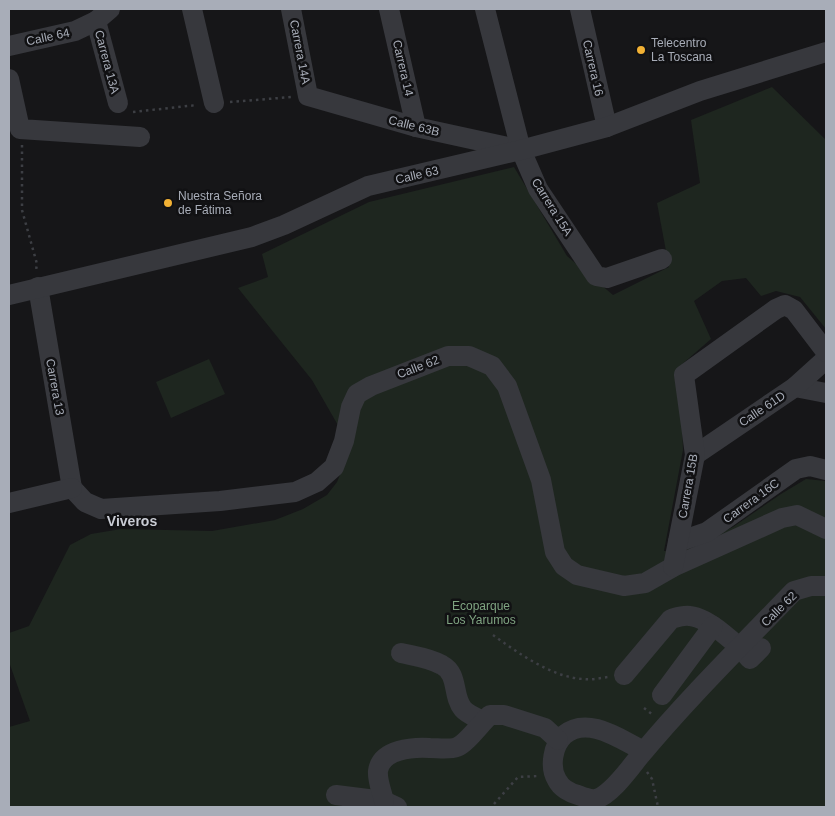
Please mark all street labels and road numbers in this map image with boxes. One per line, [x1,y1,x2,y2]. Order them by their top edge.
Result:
street label: Carrera 14A [287,19,313,85]
street label: Calle 64 [25,26,71,48]
street label: Carrera 13A [92,29,122,95]
street label: Carrera 14 [390,38,416,98]
street label: Carrera 16 [580,38,606,98]
street label: Calle 63B [387,113,441,139]
street label: Calle 63 [394,163,440,187]
street label: Carrera 15A [529,176,575,238]
street label: Calle 62 [395,352,441,381]
street label: Carrera 13 [43,358,67,417]
street label: Calle 61D [736,388,788,430]
street label: Carrera 15B [675,453,701,519]
street label: Carrera 16C [720,476,782,526]
street label: Calle 62 [758,588,800,629]

